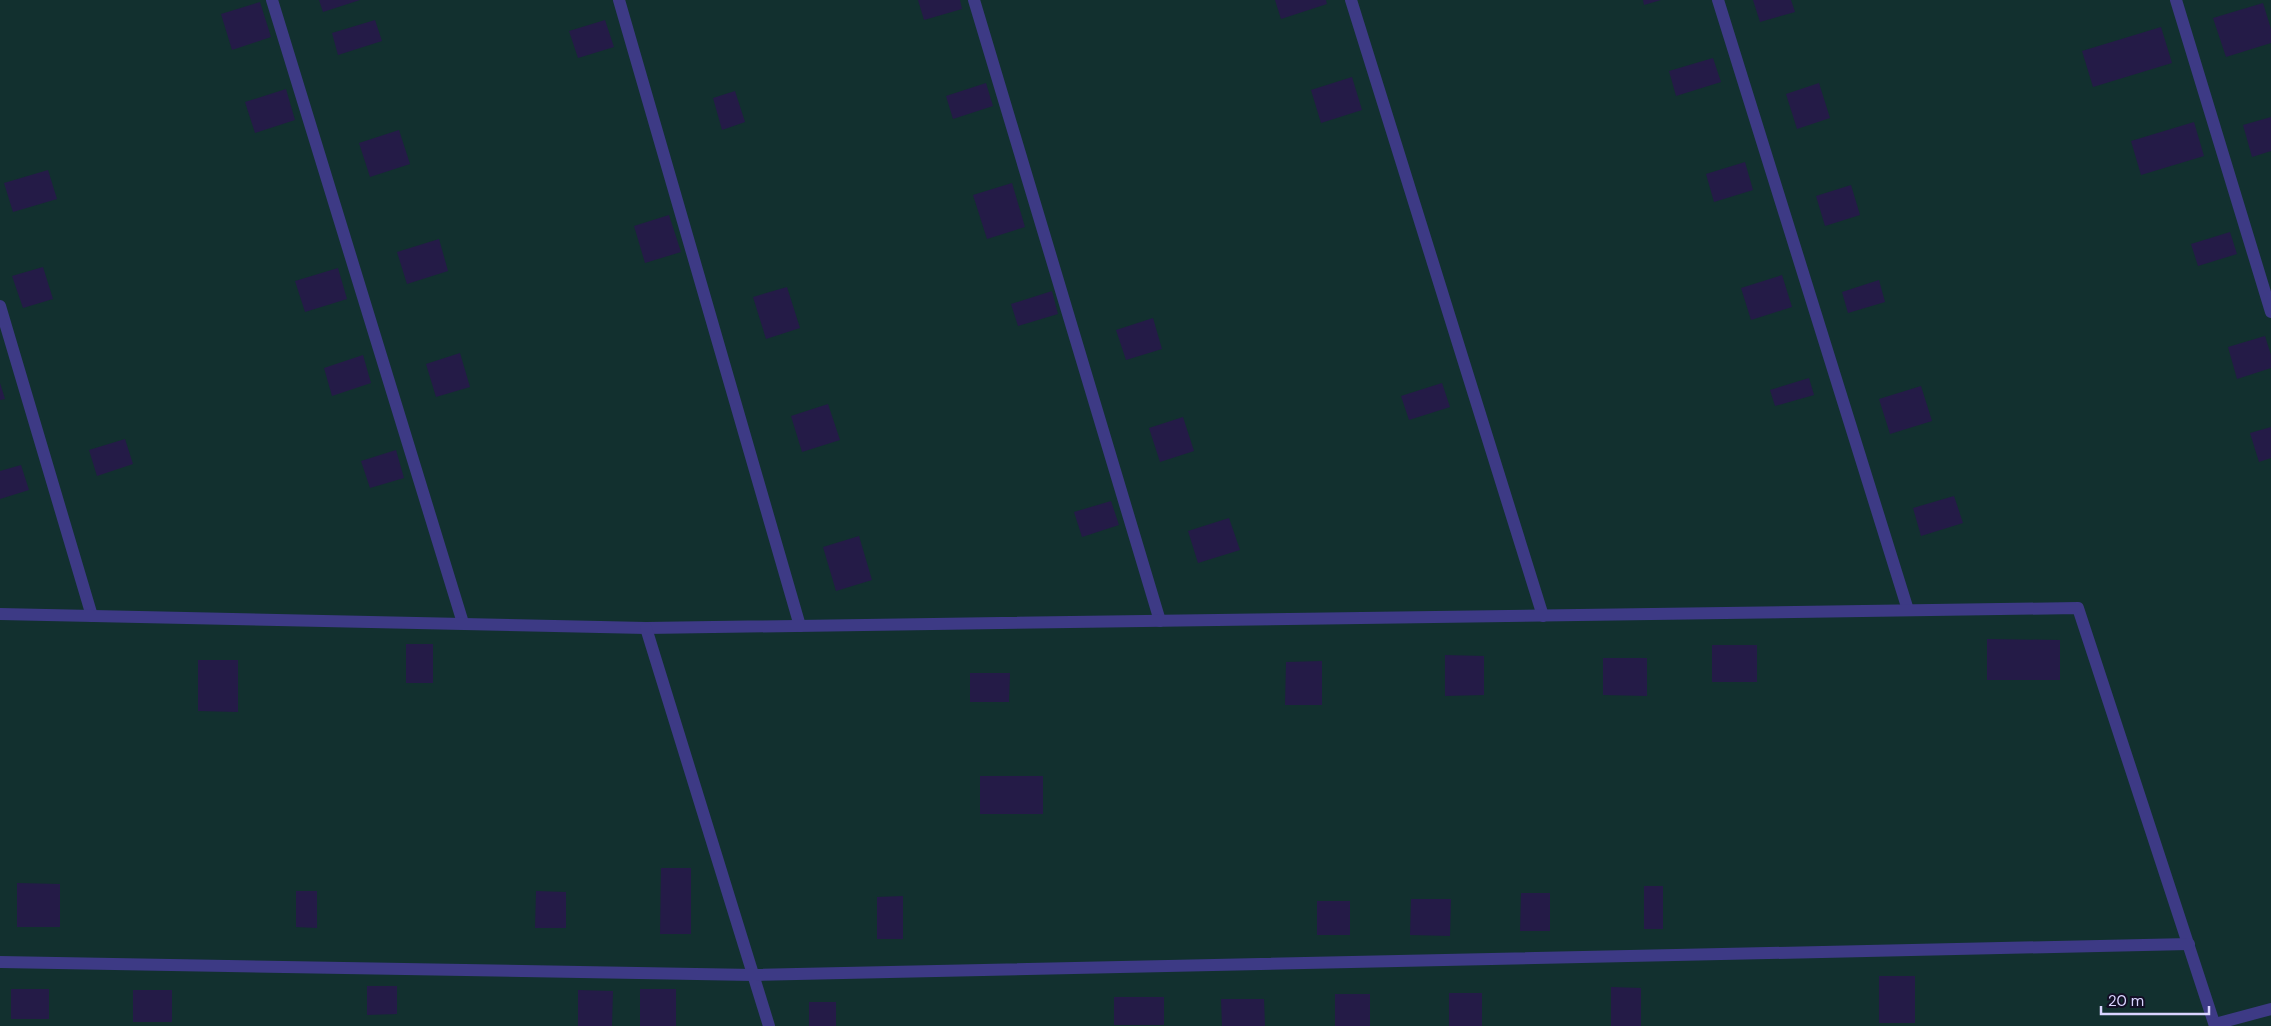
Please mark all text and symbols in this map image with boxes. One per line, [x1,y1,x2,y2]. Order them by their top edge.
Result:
scale bar [2101,984,2208,1016]
text: 20 m [2108,991,2144,1011]

